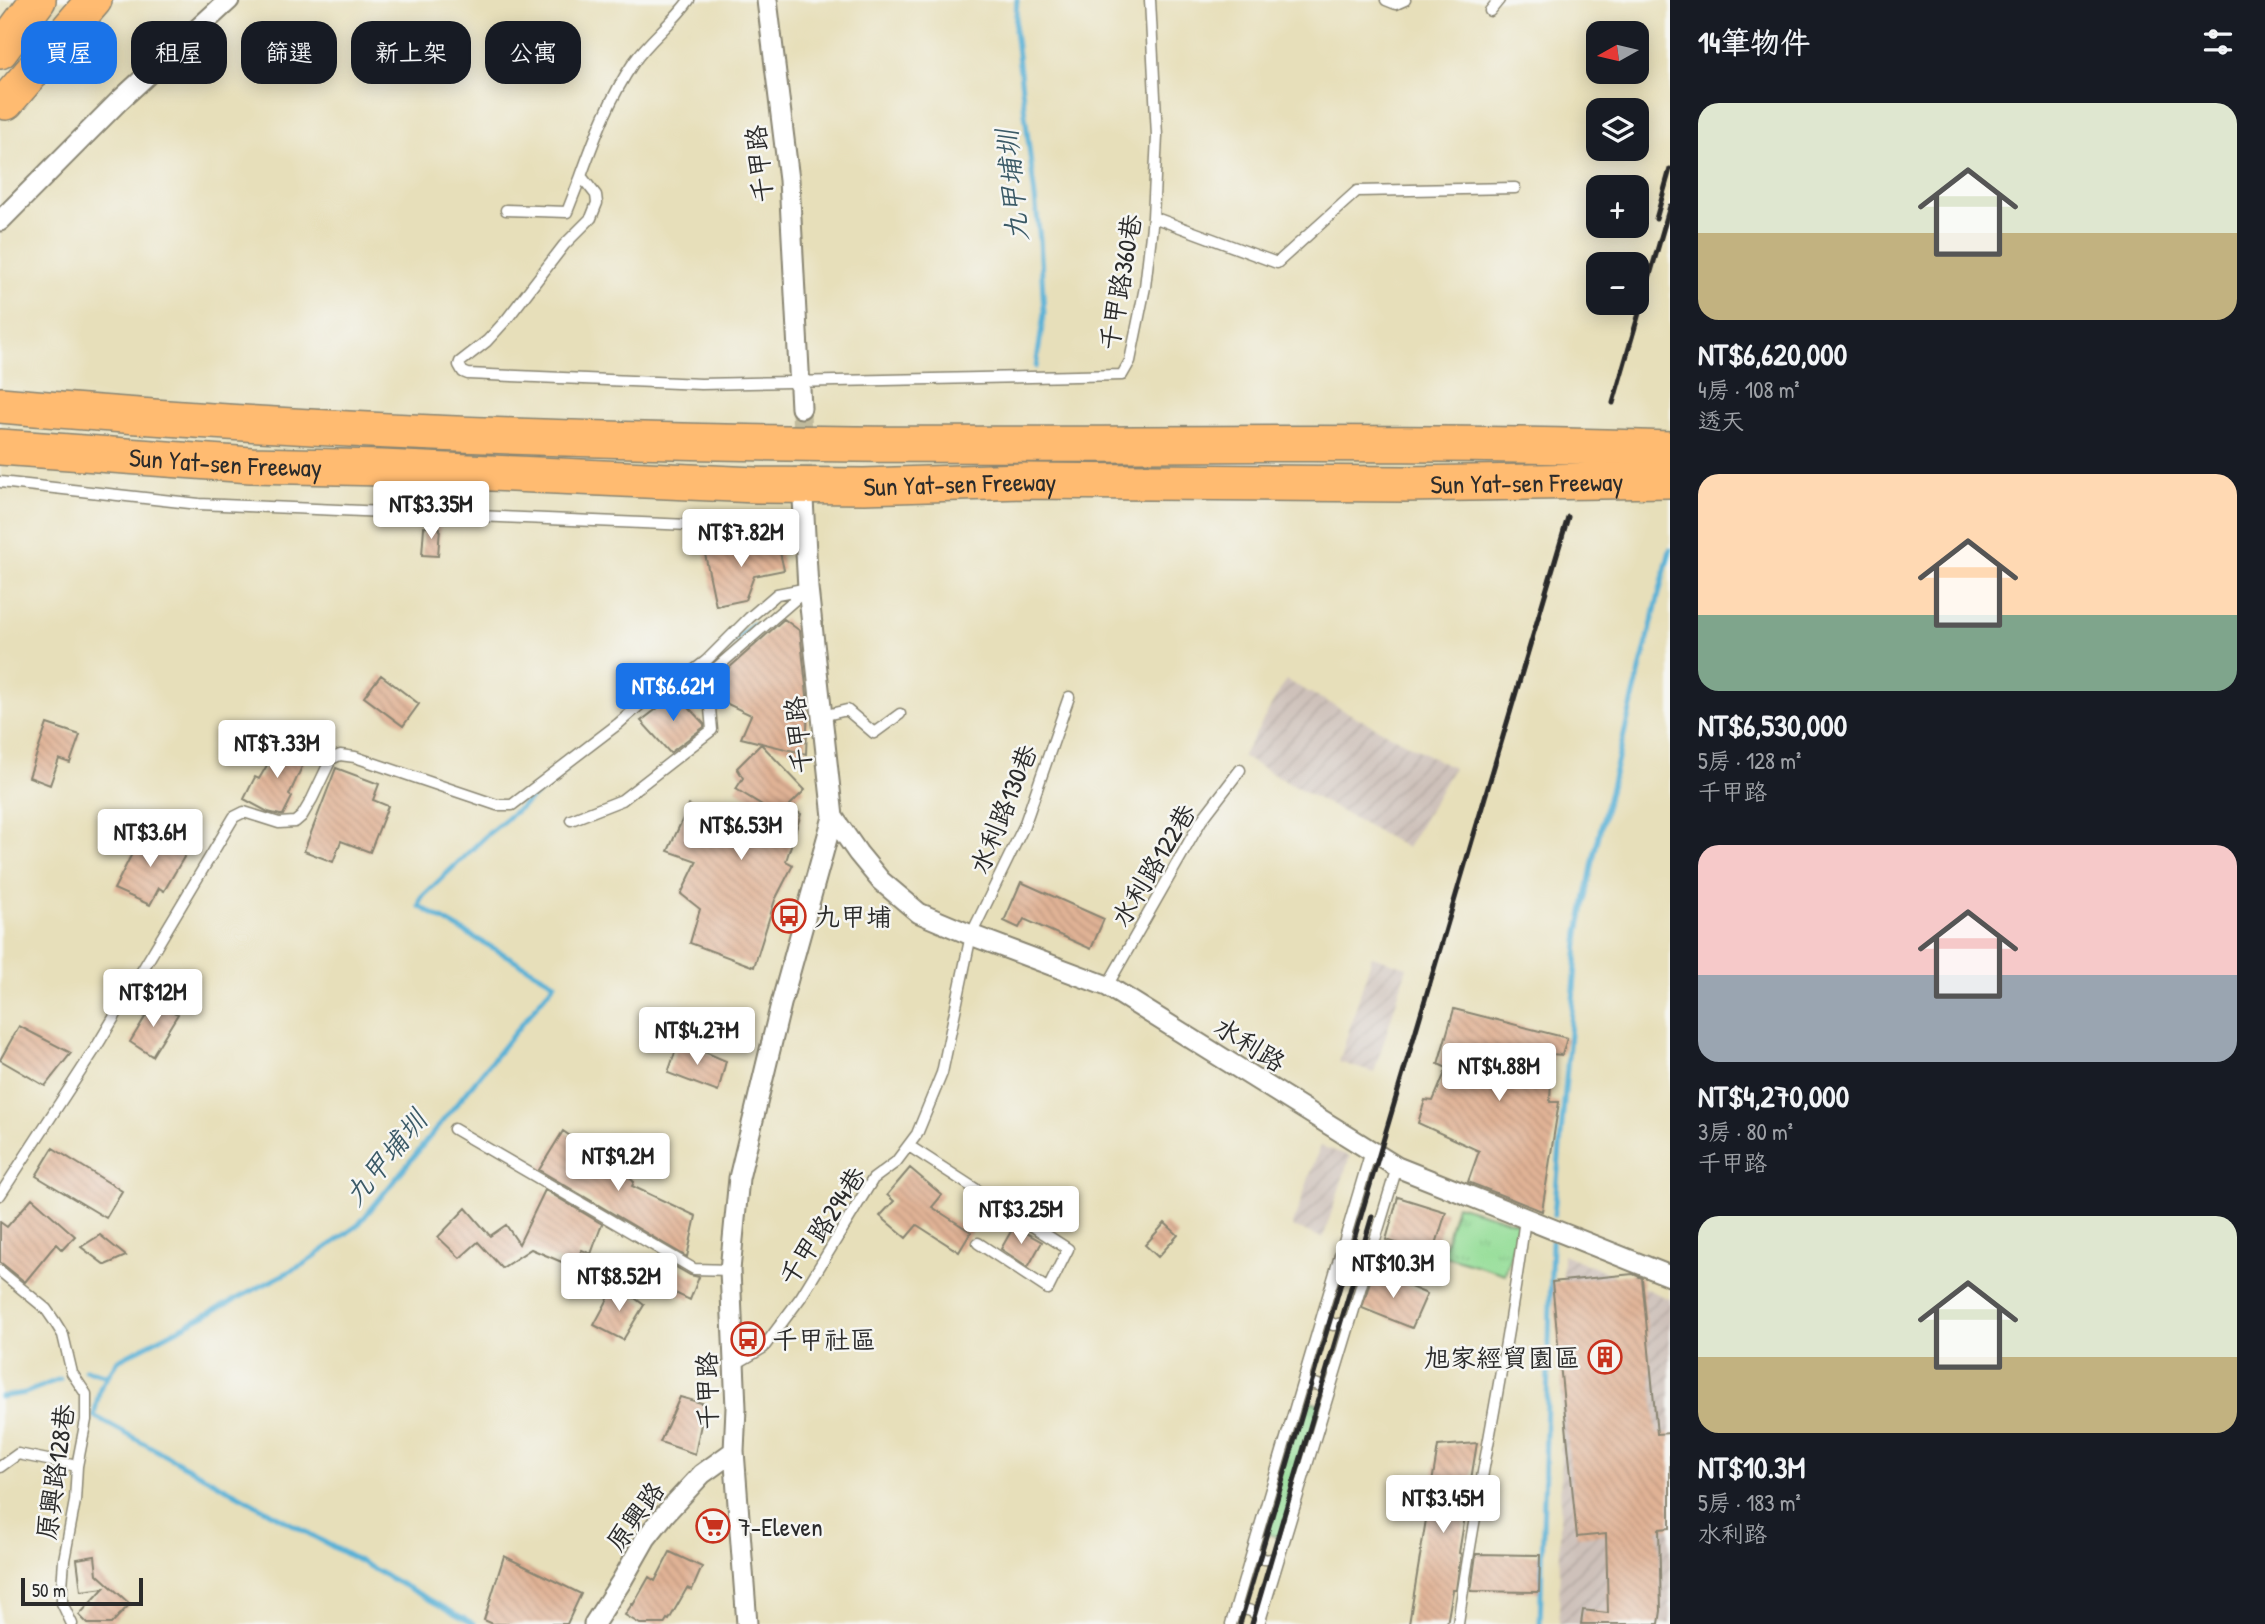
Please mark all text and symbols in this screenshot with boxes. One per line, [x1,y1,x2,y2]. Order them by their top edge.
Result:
chip: 買屋 [21,21,117,84]
chip: 租屋 [131,21,227,84]
chip: 篩選 [241,21,337,84]
chip: 新上架 [351,21,471,84]
chip: 公寓 [485,21,581,84]
north arrow [1586,21,1648,84]
map controls [1586,21,1649,315]
text: 14筆物件 [1698,22,1810,62]
icon: filters [2199,23,2237,61]
button: layers [1586,98,1649,161]
street label: 千甲路 [738,123,780,205]
water label: 九甲埔圳 [987,125,1037,244]
icon: home [1905,149,2031,275]
button: + [1586,175,1649,238]
street label: 千甲路360巷 [1091,211,1149,353]
button: − [1586,252,1649,315]
text: NT$6,620,000 [1698,334,1847,374]
text: 4房 · 108 m² [1698,374,1800,405]
text: 透天 [1698,405,1744,436]
street label: Sun Yat-sen Freeway [128,439,322,484]
street label: Sun Yat-sen Freeway [1430,463,1624,501]
street label: Sun Yat-sen Freeway [863,464,1057,504]
pin: NT$3.35M [359,482,503,541]
text: NT$3.35M [389,488,473,519]
pin: NT$7.82M [669,510,813,569]
text: NT$7.82M [698,516,784,547]
icon: home [1905,520,2031,646]
pin: NT$6.62M [601,664,745,723]
text: NT$6.62M [632,670,714,701]
street label: 千甲路 [777,694,819,776]
text: NT$6,530,000 [1698,705,1847,745]
pin: NT$7.33M [205,720,349,780]
text: NT$7.33M [234,727,320,758]
street label: 水利路130巷 [961,739,1045,879]
text: 5房 · 128 m² [1698,745,1801,776]
text: 千甲路 [1698,776,1767,807]
street label: 水利路122巷 [1103,797,1203,933]
pin: NT$6.53M [669,802,813,862]
text: NT$6.53M [700,809,782,840]
pin: NT$3.6M [85,810,215,869]
text: NT$3.6M [114,816,186,847]
icon: home [1905,891,2031,1017]
bus stop icon: 九甲埔 [770,897,808,935]
place label: 九甲埔 [814,899,892,934]
pin: NT$12M [96,970,210,1029]
text: NT$12M [119,976,187,1007]
pin: NT$4.27M [625,1007,769,1067]
street label: 水利路 [1208,1008,1292,1080]
text: NT$4.27M [655,1014,739,1045]
pin: NT$4.88M [1427,1044,1571,1103]
text: NT$4.88M [1458,1050,1540,1081]
text: NT$4,270,000 [1698,1076,1849,1116]
water label: 九甲埔圳 [335,1100,437,1213]
text: 3房 · 80 m² [1698,1116,1793,1147]
pin: NT$9.2M [553,1134,683,1193]
text: NT$9.2M [582,1140,654,1171]
text: 千甲路 [1698,1147,1767,1178]
street label: 千甲路294巷 [770,1160,874,1292]
pin: NT$3.25M [949,1186,1093,1246]
text: NT$3.25M [979,1193,1063,1224]
pin: NT$10.3M [1321,1240,1465,1300]
text: NT$10.3M [1352,1247,1434,1278]
pin: NT$8.52M [547,1254,691,1313]
text: NT$8.52M [577,1260,661,1291]
icon: home [1905,1262,2031,1388]
bus stop icon: 千甲社區 [729,1320,767,1358]
place label: 千甲社區 [772,1322,876,1357]
building icon: 旭家經貿園區 [1586,1338,1624,1376]
place label: 旭家經貿園區 [1424,1340,1580,1375]
street label: 千甲路 [689,1352,725,1430]
street label: 原興路128巷 [28,1402,82,1542]
text: NT$10.3M [1698,1447,1805,1487]
street label: 原興路 [598,1474,672,1558]
pin: NT$3.45M [1371,1476,1515,1535]
text: NT$3.45M [1402,1482,1484,1513]
text: 5房 · 183 m² [1698,1487,1801,1518]
supermarket icon: 7-Eleven [694,1507,732,1545]
place label: 7-Eleven [738,1509,823,1544]
text: 水利路 [1698,1518,1767,1549]
scale bar [21,1575,144,1607]
text: 50 m [32,1577,66,1603]

